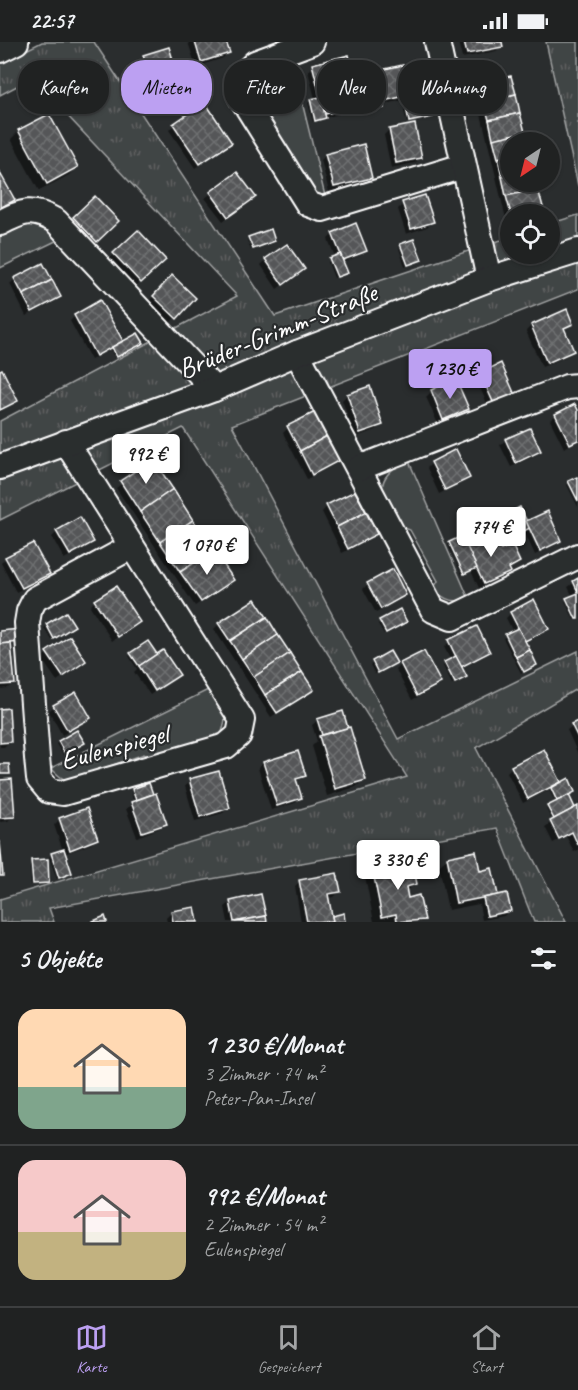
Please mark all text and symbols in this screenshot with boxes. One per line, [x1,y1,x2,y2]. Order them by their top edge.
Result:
text: 22:57 [30,7,74,35]
chip: Kaufen [18,60,109,114]
chip: Mieten [121,60,212,114]
chip: Filter [224,60,305,114]
chip: Neu [317,60,386,114]
chip: Wohnung [398,60,507,114]
north arrow [500,132,560,192]
map controls [500,132,560,264]
button: locate [500,204,560,264]
street label: Brüder-Grimm-Straße [173,274,383,386]
pin: 1 230 € [395,349,505,400]
text: 1 230 € [423,356,477,381]
pin: 992 € [104,434,188,485]
text: 992 € [126,441,166,466]
pin: 774 € [449,507,533,558]
text: 774 € [471,514,511,539]
pin: 1 070 € [152,525,262,576]
text: 1 070 € [180,532,234,557]
street label: Eulenspiegel [56,714,177,778]
pin: 3 330 € [343,840,453,891]
text: 3 330 € [371,847,425,872]
text: 5 Objekte [18,942,102,975]
icon: filters [527,942,560,975]
text: 1 230 €/Monat [204,1028,343,1061]
icon: home [66,1033,138,1105]
text: 3 Zimmer · 74 m² [204,1061,323,1086]
text: Peter-Pan-Insel [204,1086,312,1111]
text: 992 €/Monat [204,1179,325,1212]
icon: home [66,1184,138,1256]
text: 2 Zimmer · 54 m² [204,1212,323,1237]
text: Eulenspiegel [204,1237,283,1262]
tab: Karte [75,1321,108,1377]
tab: Gespeichert [258,1321,320,1377]
tab: Start [470,1321,503,1377]

